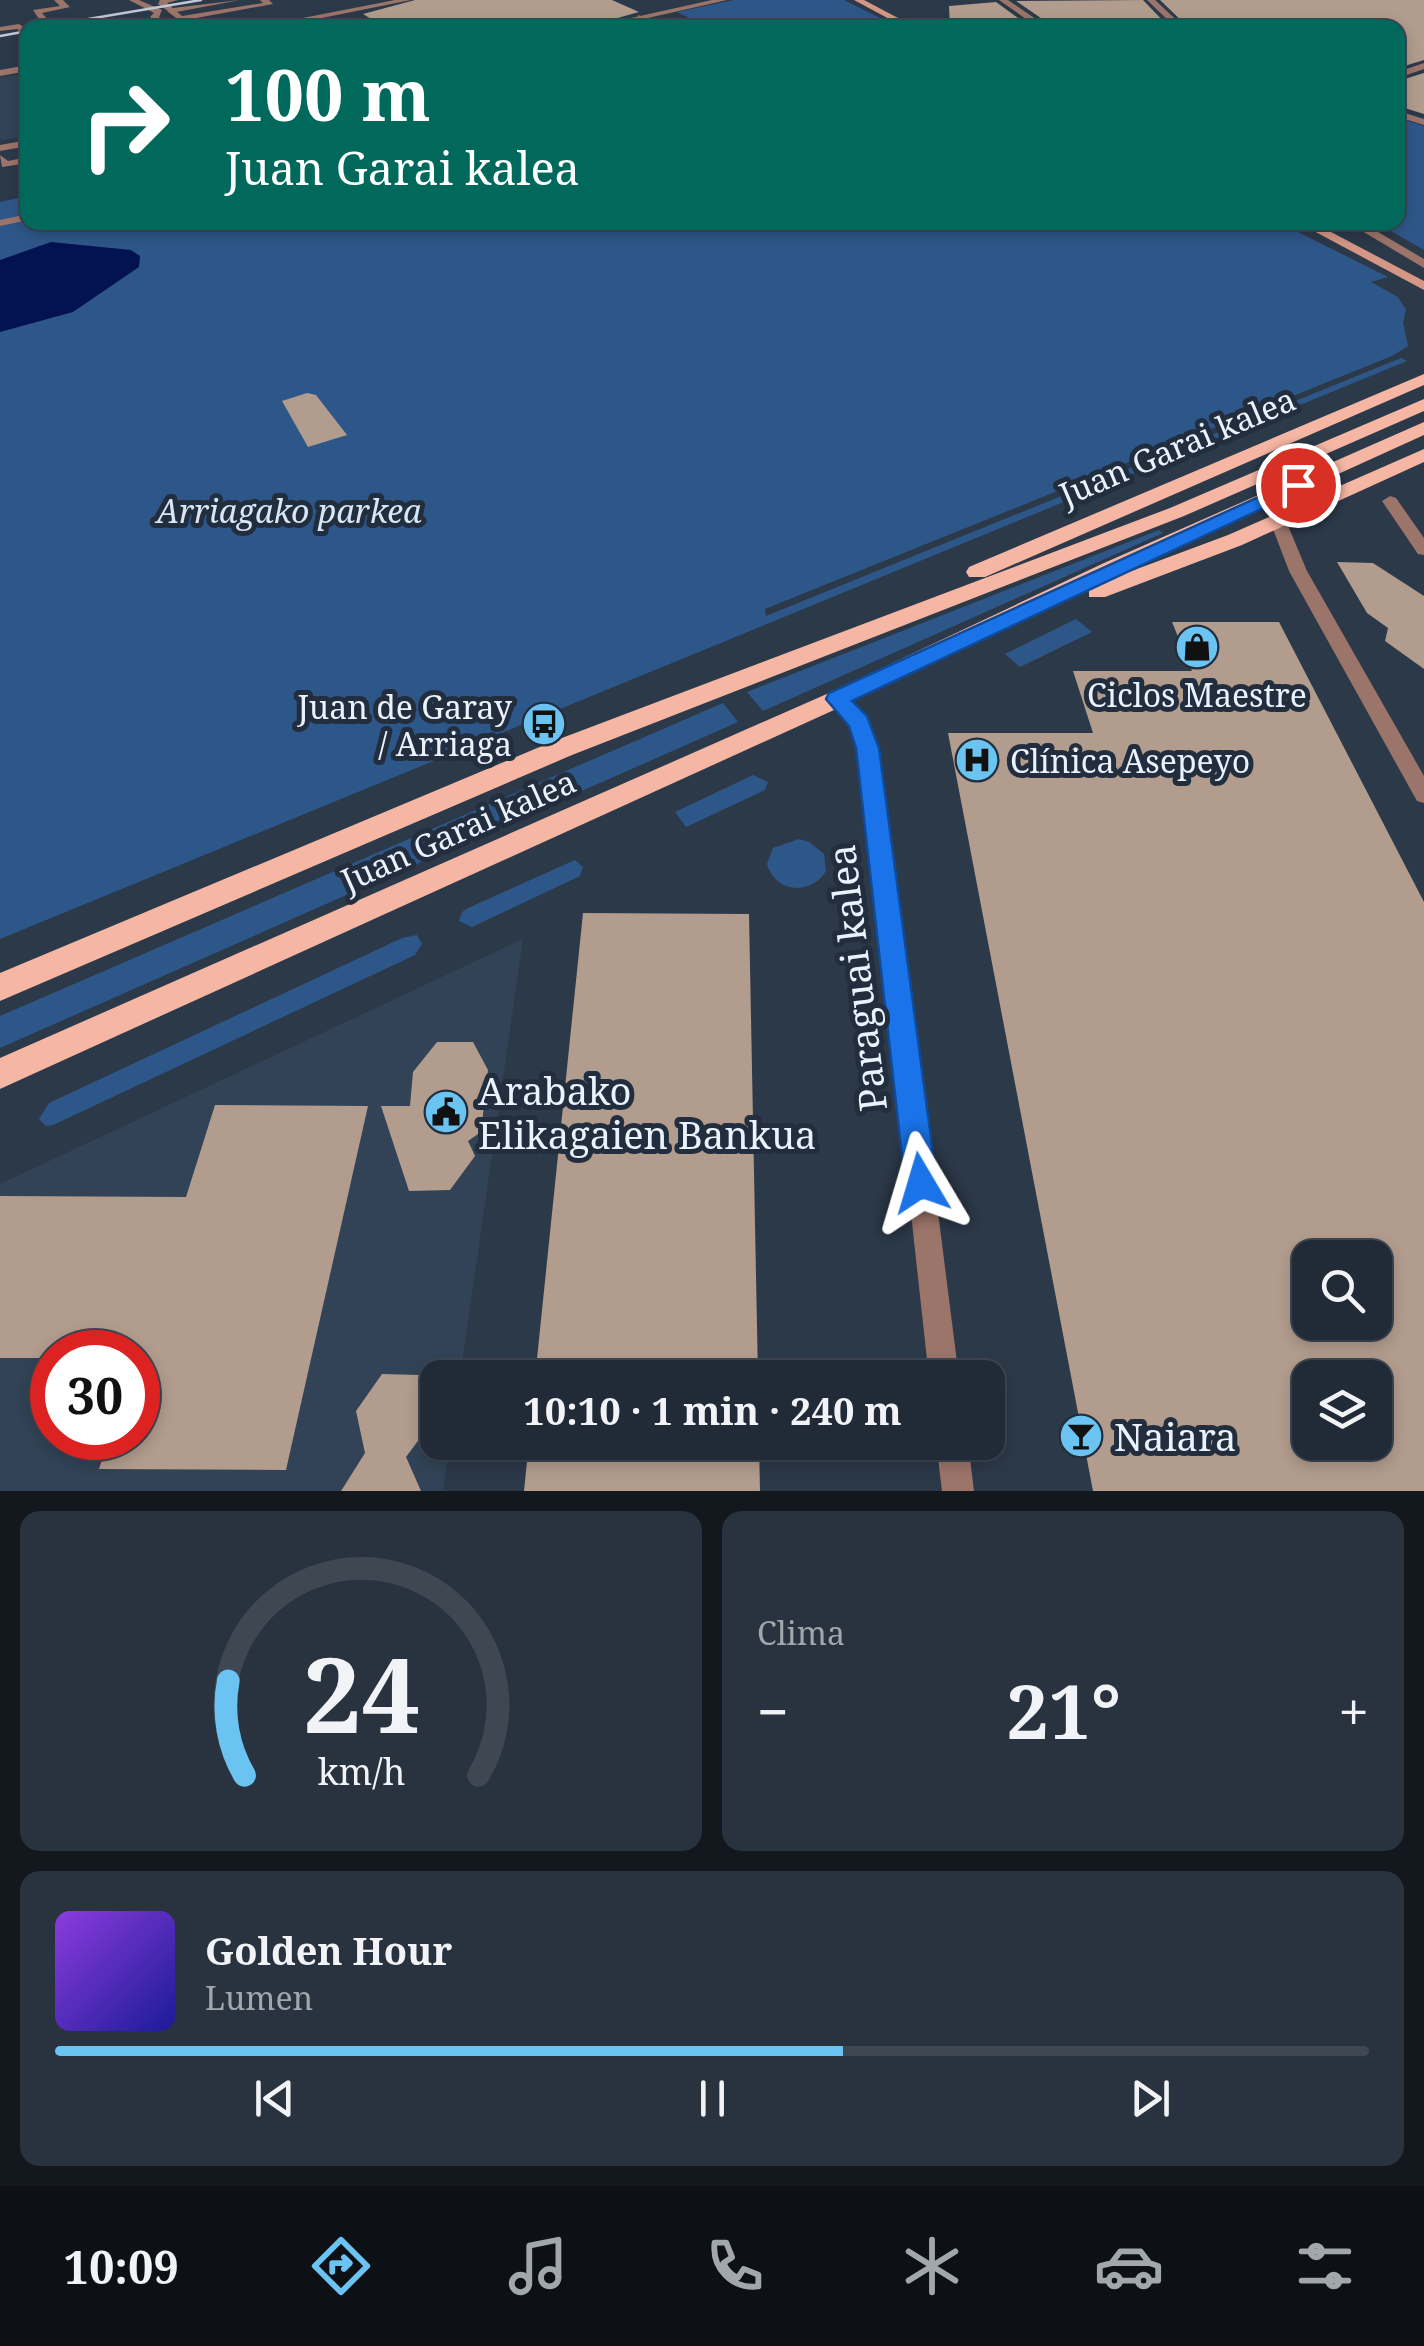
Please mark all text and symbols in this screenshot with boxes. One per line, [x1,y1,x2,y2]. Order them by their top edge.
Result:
text: 100 m [225,46,431,142]
icon: right [60,60,190,190]
text: Juan Garai kalea [225,137,580,198]
street label: Juan Garai kalea [1052,377,1302,515]
pin [1256,443,1341,528]
icon: arrive [1271,458,1326,513]
park label: Arriagako parkea [154,489,422,532]
shop icon: Ciclos Maestre [1174,624,1220,670]
place label: Ciclos Maestre [1087,673,1307,716]
place label: Juan de Garay / Arriaga [296,685,513,765]
bus stop icon: Juan de Garay / Arriaga [521,701,567,747]
hospital icon: Clínica Asepeyo [954,737,1000,783]
place label: Clínica Asepeyo [1010,739,1250,782]
street label: Juan Garai kalea [333,759,582,901]
street label: Paraguai kalea [814,842,898,1114]
place label: Arabako Elikagaien Bankua [478,1064,816,1160]
public building icon: Arabako Elikagaien Bankua [423,1089,469,1135]
position arrow [869,1131,973,1235]
map controls [1292,1240,1392,1460]
button: search [1292,1240,1392,1340]
speed limit sign: 30 [30,1330,160,1460]
button: layers [1292,1360,1392,1460]
text: 10:10 · 1 min · 240 m [523,1384,902,1436]
place label: Naiara [1114,1410,1236,1462]
bar icon: Naiara [1058,1413,1104,1459]
text: Clima [757,1611,845,1654]
text: 24 [302,1622,420,1763]
text: 21° [1006,1659,1121,1761]
text: − [757,1673,789,1748]
text: + [1338,1673,1369,1748]
text: km/h [317,1747,405,1795]
text: Golden Hour [205,1924,452,1976]
text: Lumen [205,1976,313,2019]
icon: previous [247,2071,302,2126]
icon: pause [685,2071,740,2126]
icon: next [1123,2071,1178,2126]
icon: directions [306,2231,376,2301]
icon: music [503,2231,573,2301]
icon: phone [700,2231,770,2301]
icon: climate [897,2231,967,2301]
icon: car [1094,2231,1164,2301]
icon: filters [1290,2231,1360,2301]
text: 10:09 [63,2236,179,2297]

